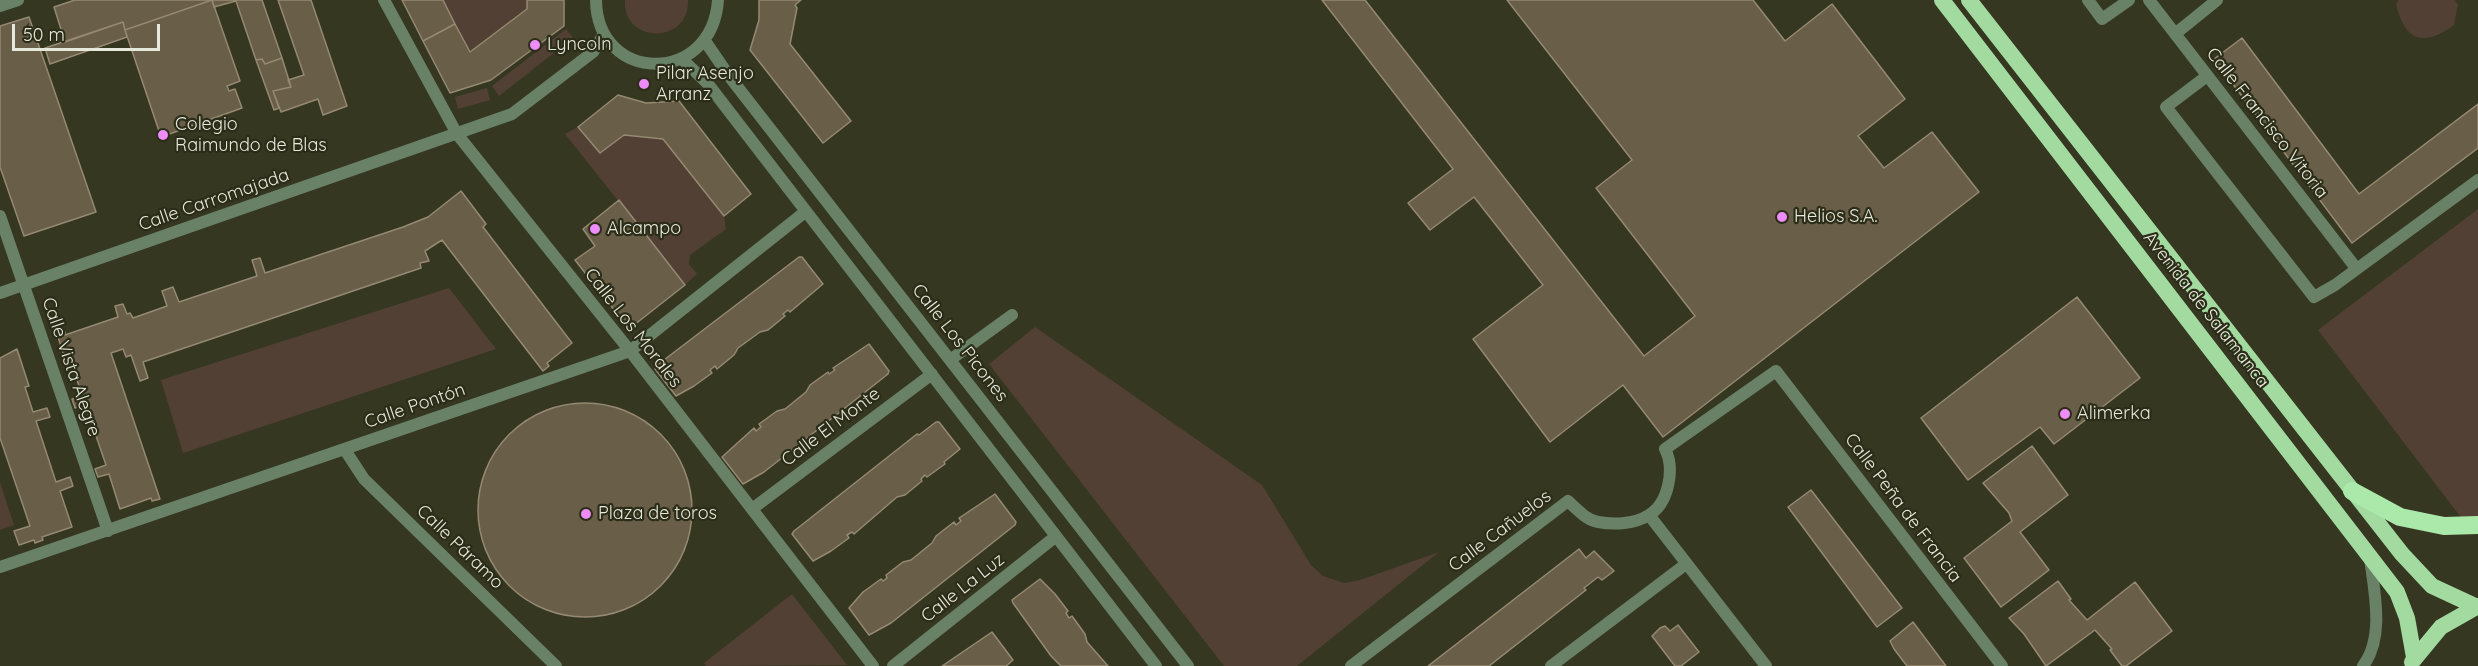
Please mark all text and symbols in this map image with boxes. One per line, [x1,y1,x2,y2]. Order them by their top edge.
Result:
scale bar [15,12,164,50]
text: 50 m [23,23,65,46]
place label: Lyncoln [547,34,612,56]
marker: Lyncoln [528,38,542,52]
street label: Calle Francisco Vitoria [2202,43,2332,203]
place label: Pilar Asenjo Arranz [656,63,754,106]
marker: Pilar Asenjo Arranz [637,77,651,91]
place label: Colegio Raimundo de Blas [175,114,327,156]
marker: Colegio Raimundo de Blas [156,128,170,142]
street label: Calle Carromajada [136,164,292,236]
place label: Helios S.A. [1794,206,1878,228]
marker: Helios S.A. [1775,210,1789,224]
place label: Alcampo [607,218,681,240]
marker: Alcampo [588,222,602,236]
street label: Avenida de Salamanca [2138,228,2274,392]
street label: Calle Los Morales [580,264,686,392]
street label: Calle Los Picones [907,280,1013,406]
street label: Calle Vista Alegre [37,295,105,439]
street label: Calle Pontón [362,379,468,433]
street label: Calle El Monte [778,383,884,471]
place label: Alimerka [2077,403,2151,425]
marker: Alimerka [2058,407,2072,421]
street label: Calle Peña de Francia [1840,429,1966,587]
street label: Calle Cañuelos [1445,485,1555,577]
street label: Calle Páramo [412,500,508,594]
place label: Plaza de toros [598,503,717,525]
marker: Plaza de toros [579,507,593,521]
street label: Calle La Luz [917,549,1009,627]

